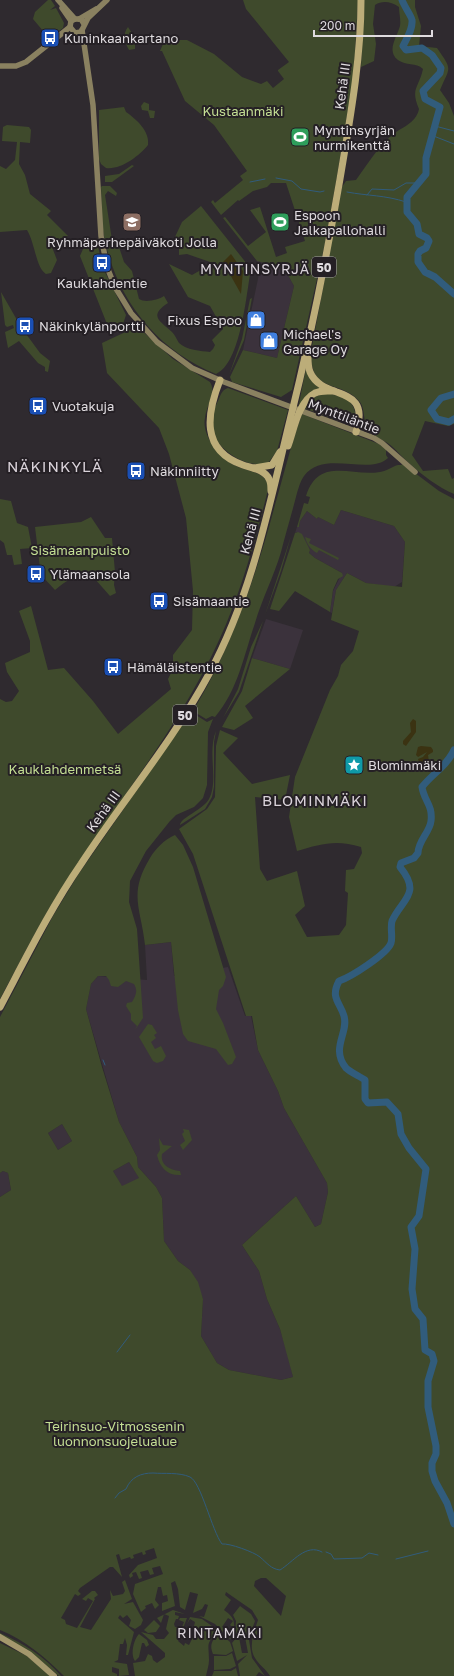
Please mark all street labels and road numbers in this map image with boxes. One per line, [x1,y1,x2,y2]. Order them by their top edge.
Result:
street label: Kehä III [331,62,353,110]
road number: 50 [312,257,336,277]
street label: Mynttiläntie [306,395,382,437]
street label: Kehä III [236,506,264,556]
road number: 50 [173,705,197,725]
street label: Kehä III [83,787,123,835]

